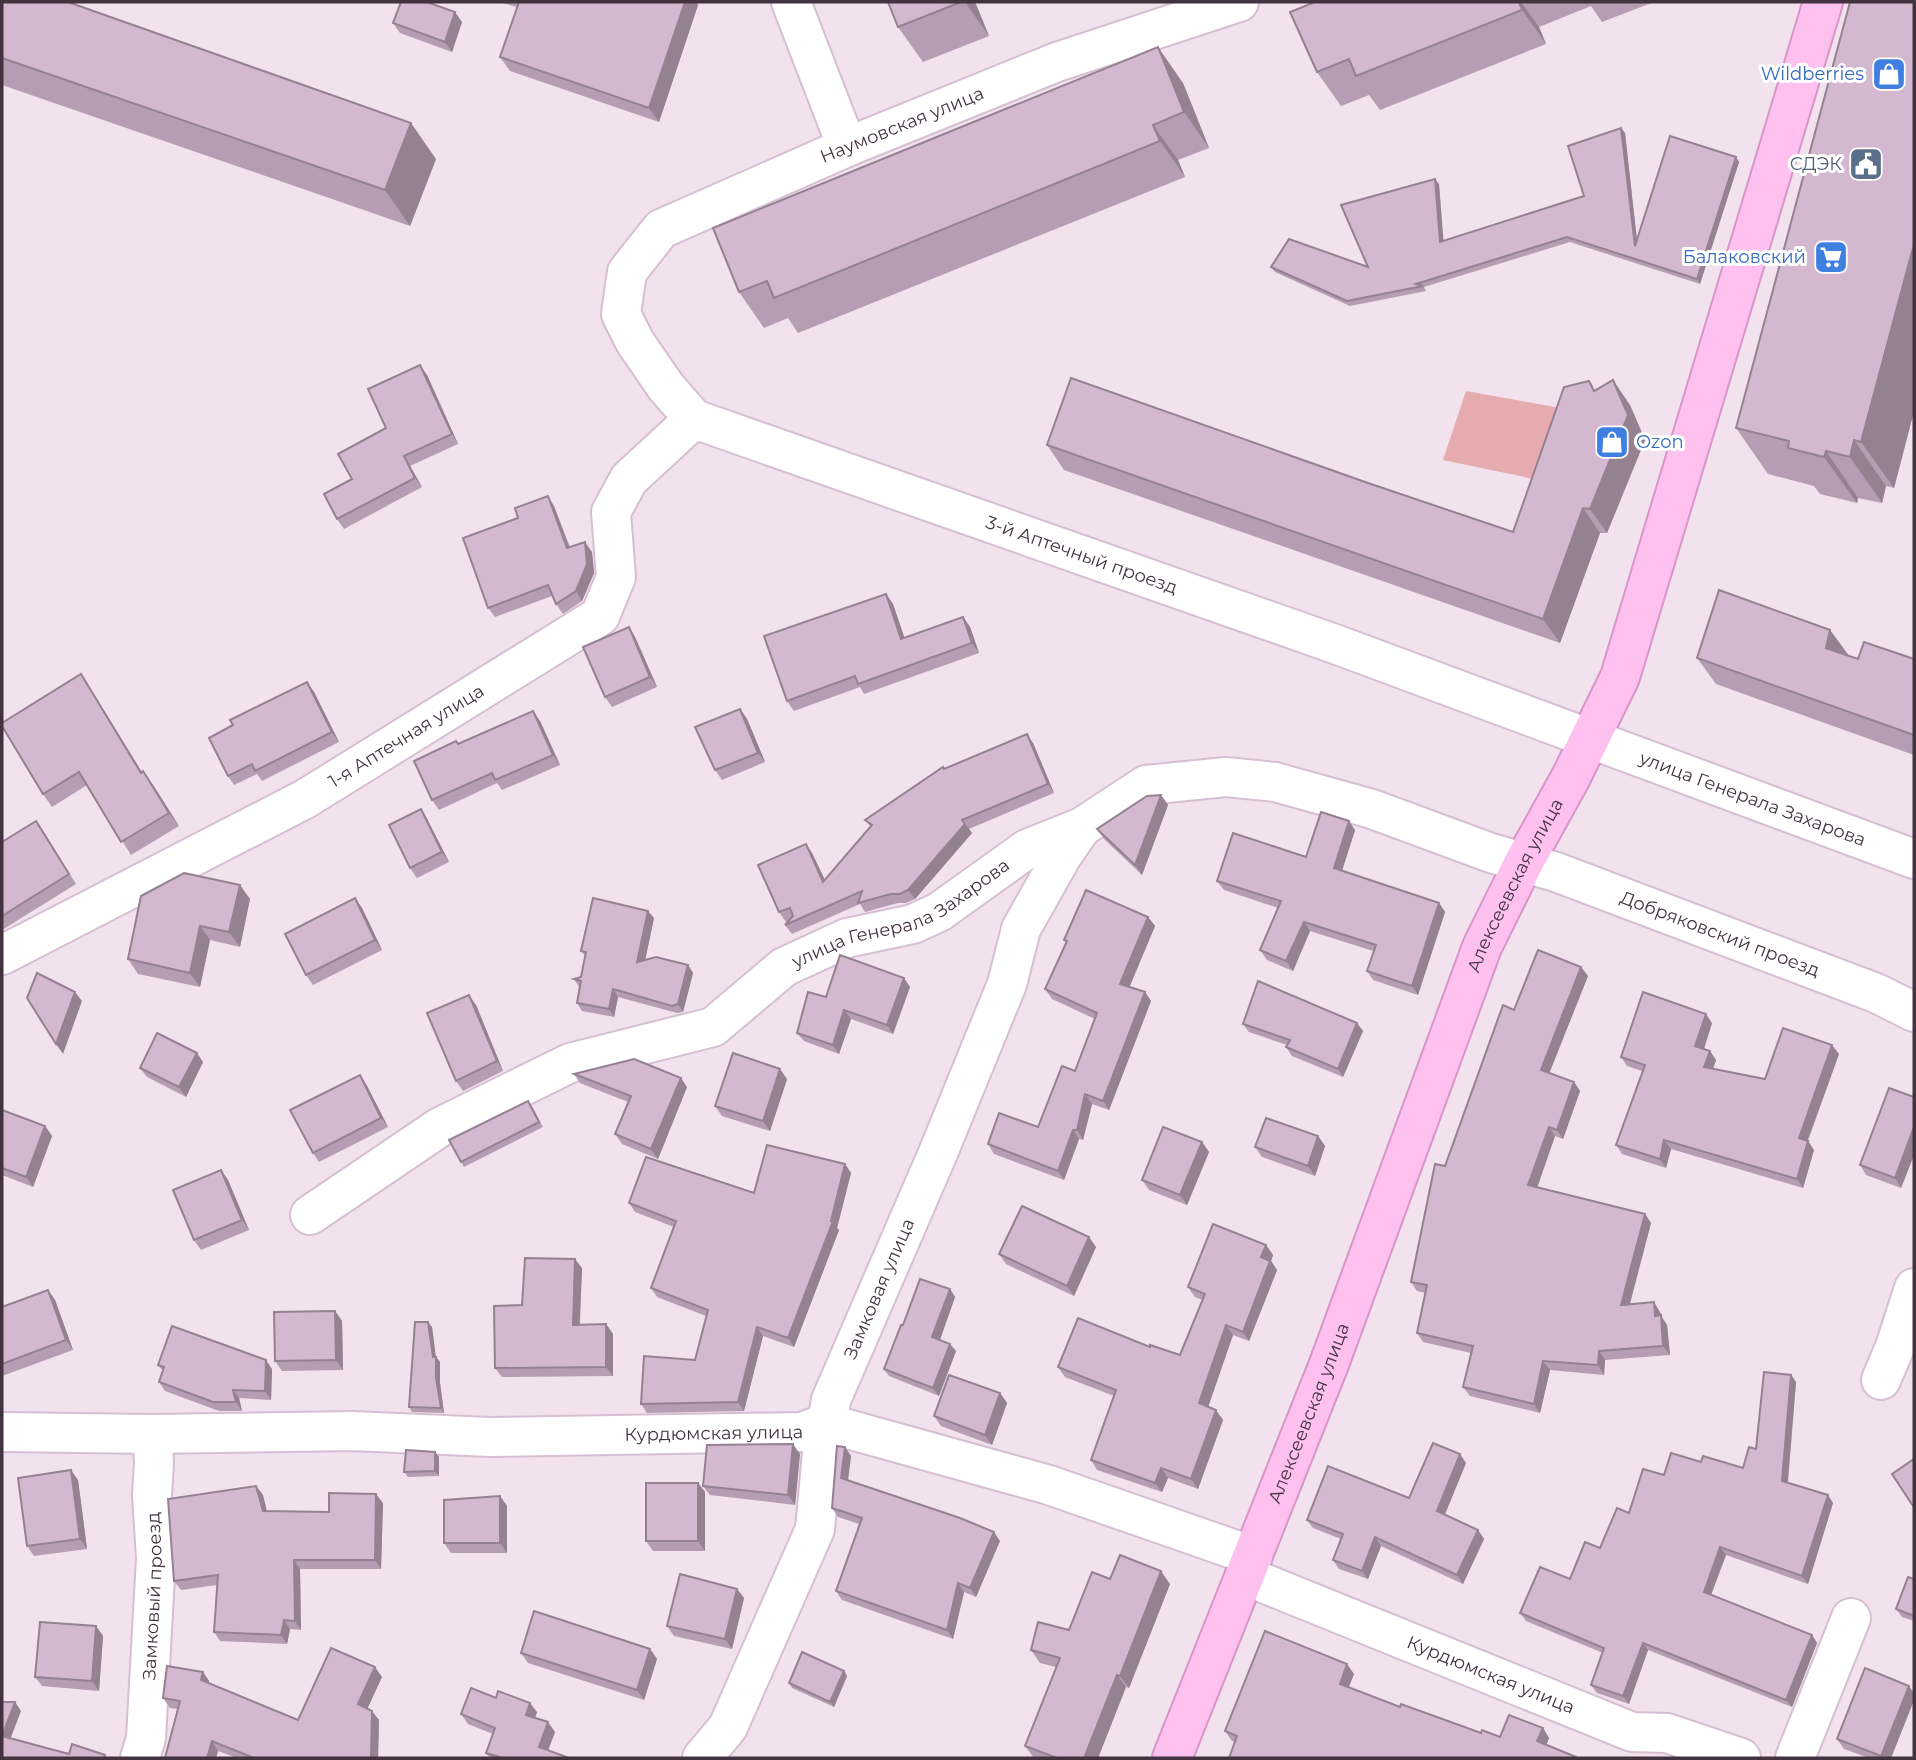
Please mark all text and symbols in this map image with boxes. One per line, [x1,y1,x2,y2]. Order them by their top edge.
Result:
shop icon: Wildberries [1870,55,1908,93]
place label: Wildberries [1761,63,1864,85]
street label: Наумовская улица [817,82,987,168]
public building icon: СДЭК [1847,145,1885,183]
place label: СДЭК [1790,153,1842,175]
supermarket icon: Балаковский [1812,238,1850,276]
place label: Балаковский [1683,246,1806,268]
shop icon: Ozon [1593,423,1631,461]
place label: Ozon [1636,431,1684,453]
street label: 3-й Аптечный проезд [983,511,1181,599]
street label: 1-я Аптечная улица [325,680,488,793]
street label: улица Генерала Захарова [1636,747,1869,851]
street label: Алексеевская улица [1463,795,1568,976]
street label: улица Генерала Захарова [787,854,1014,973]
street label: Добряковский проезд [1617,886,1823,982]
street label: Замковая улица [839,1215,919,1362]
street label: Алексеевская улица [1264,1320,1354,1507]
street label: Курдюмская улица [624,1421,803,1446]
street label: Замковый проезд [138,1511,167,1681]
street label: Курдюмская улица [1404,1631,1578,1719]

